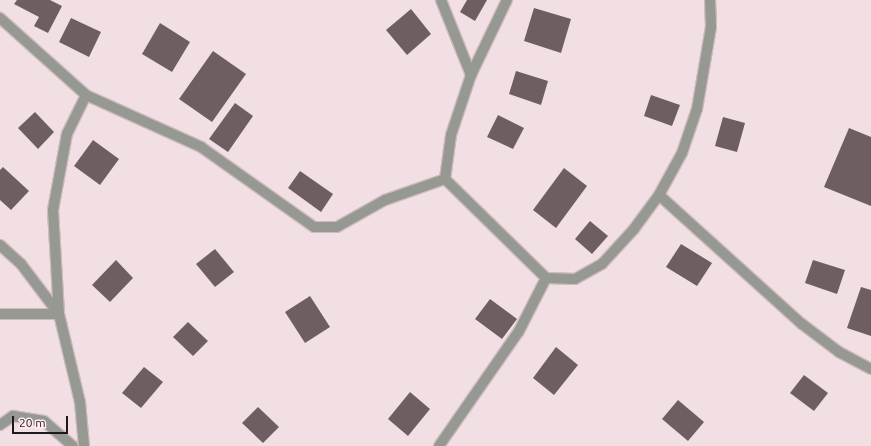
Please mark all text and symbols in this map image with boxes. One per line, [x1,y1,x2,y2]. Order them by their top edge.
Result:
scale bar [14,408,70,434]
text: 20 m [19,416,46,429]

